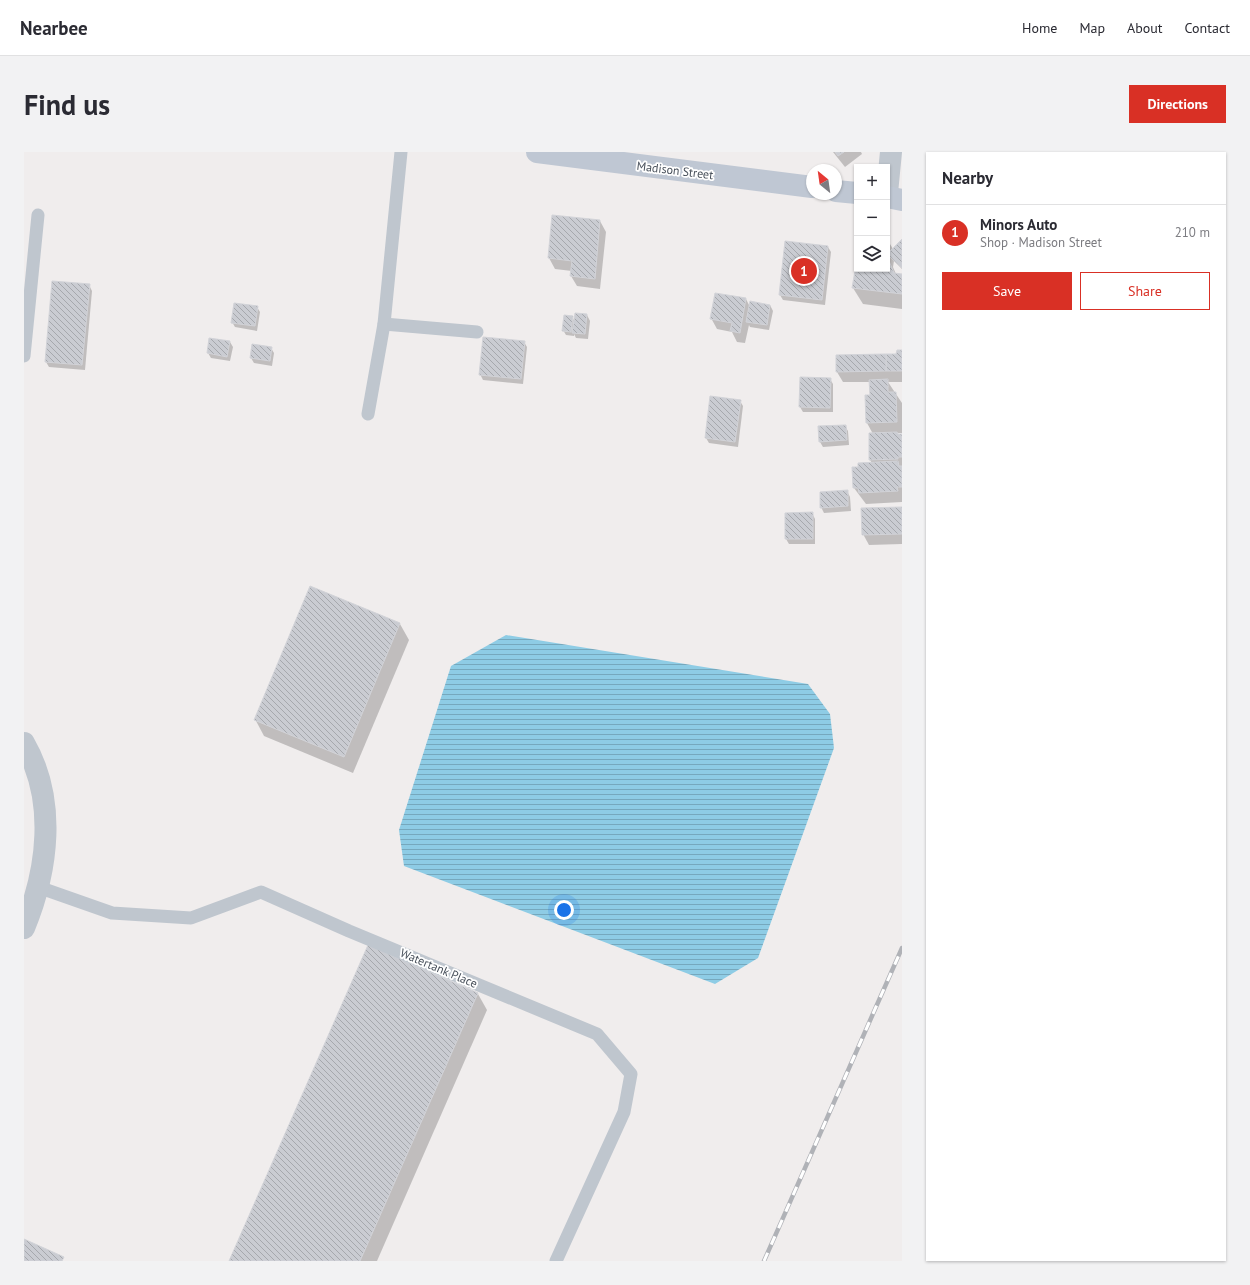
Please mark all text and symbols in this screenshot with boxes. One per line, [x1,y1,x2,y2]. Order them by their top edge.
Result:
text: Nearbee [20,16,88,40]
text: Home [1022,19,1057,37]
text: Map [1079,19,1105,37]
text: About [1127,19,1163,37]
text: Contact [1185,19,1230,37]
button: Directions [1129,85,1226,123]
text: Find us [24,86,110,123]
street label: Madison Street [636,158,714,182]
north arrow [806,164,842,200]
map controls [854,164,890,272]
button: + [854,164,890,200]
text: Nearby [942,167,993,189]
button: − [854,200,890,236]
text: Minors Auto [980,215,1057,234]
text: 1 [951,224,959,241]
text: 210 m [1175,224,1210,241]
text: Shop · Madison Street [980,234,1102,251]
button: layers [854,236,890,272]
pin: 1 [791,256,817,286]
button: Save [942,272,1072,310]
button: Share [1080,272,1210,310]
your location [554,900,574,920]
street label: Watertank Place [398,945,480,991]

